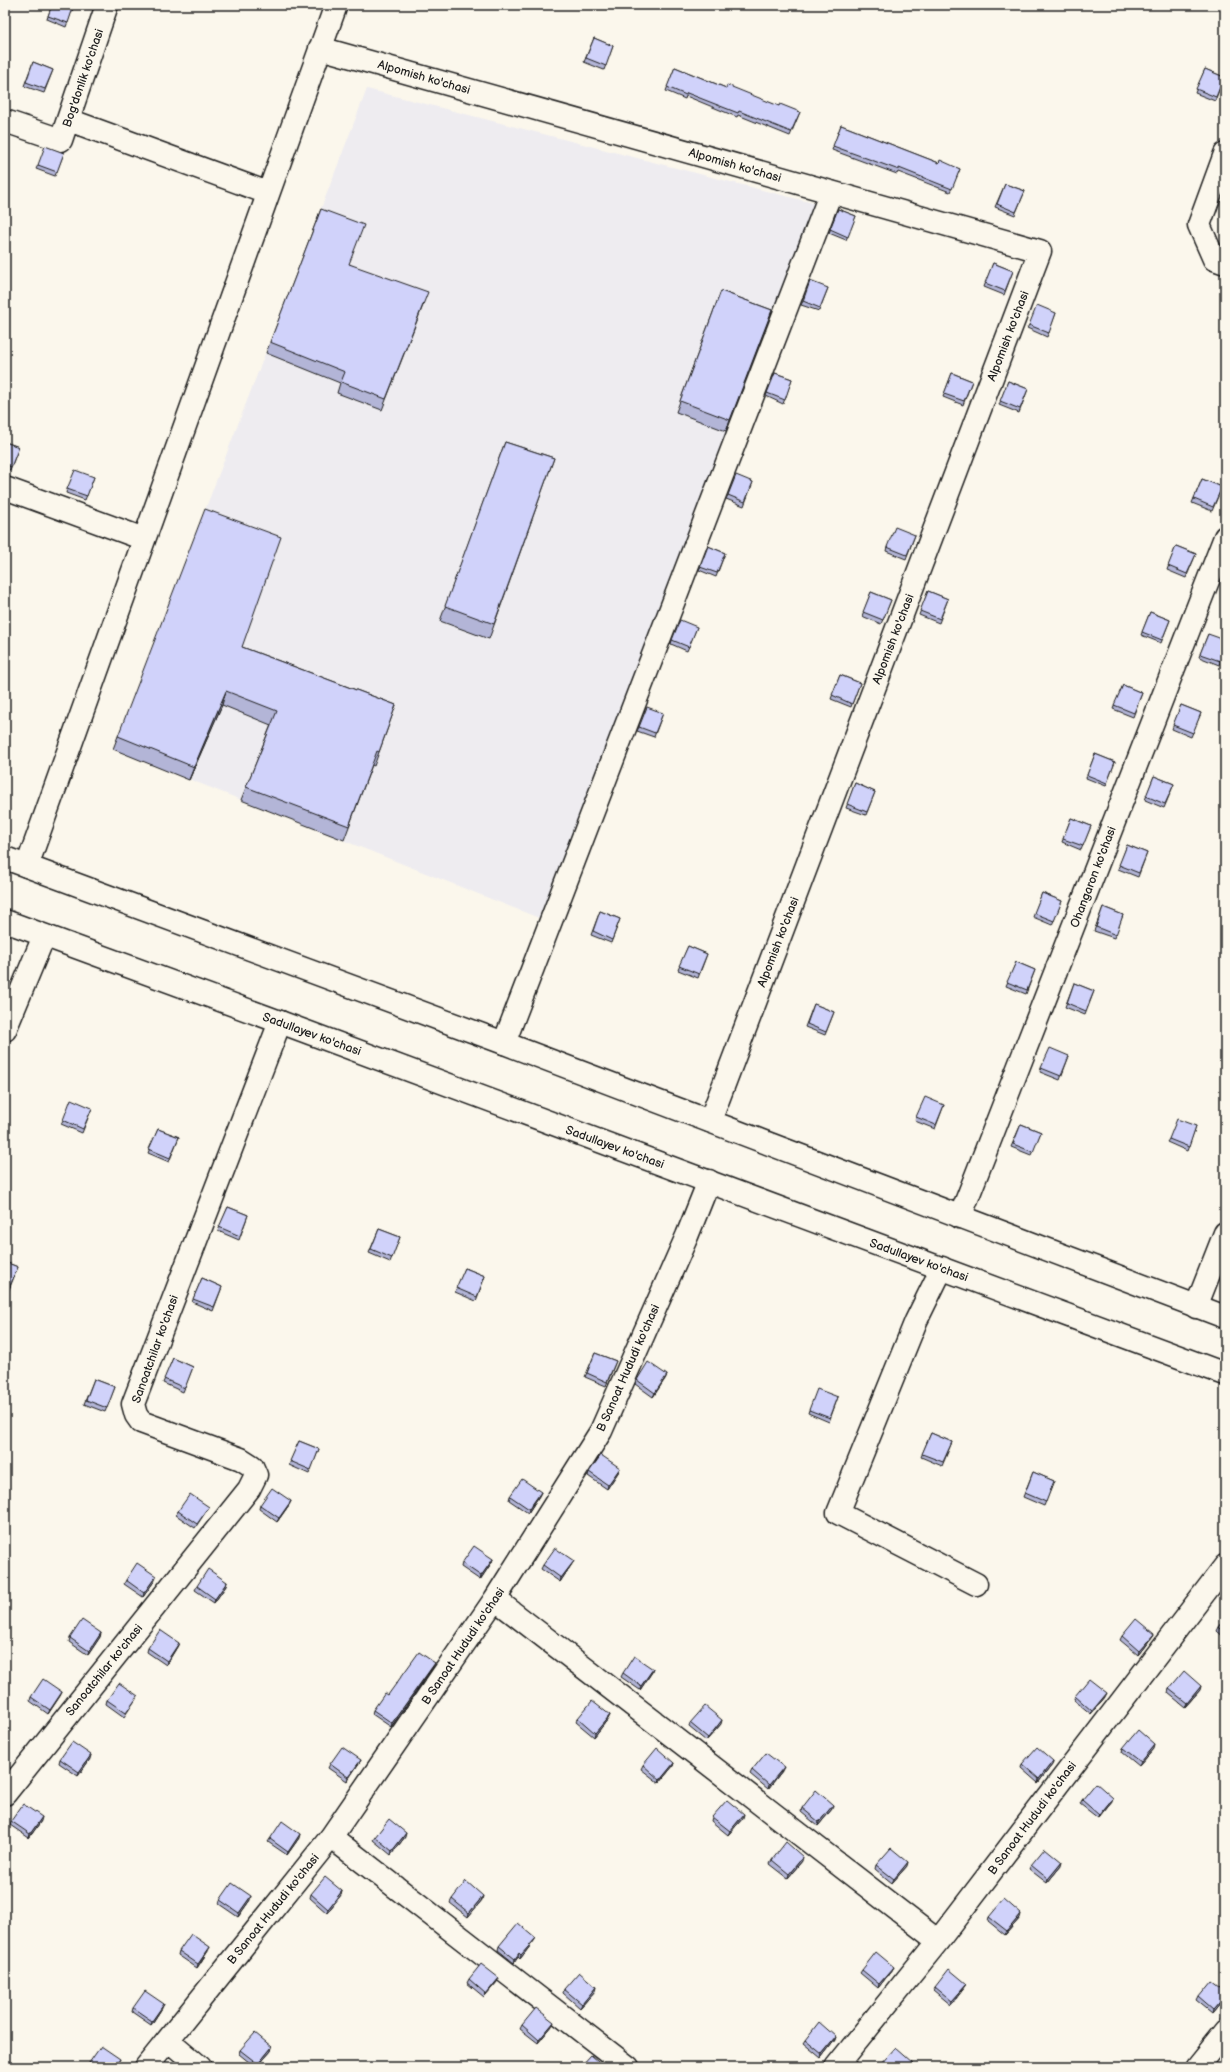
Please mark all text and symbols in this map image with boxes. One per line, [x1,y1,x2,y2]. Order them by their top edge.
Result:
street label: Bog'donlik ko'chasi [60,27,107,129]
street label: Alpomish ko'chasi [376,57,472,98]
street label: Alpomish ko'chasi [687,145,783,186]
street label: Alpomish ko'chasi [984,289,1033,384]
street label: Alpomish ko'chasi [869,592,918,687]
street label: Ohangaron ko'chasi [1067,824,1120,930]
street label: Alpomish ko'chasi [754,895,803,990]
street label: Sadullayev ko'chasi [260,1010,363,1059]
street label: Sadullayev ko'chasi [563,1123,666,1172]
street label: Sadullayev ko'chasi [867,1236,970,1285]
street label: Sanoatchilar ko'chasi [129,1293,182,1405]
street label: B Sanoat Hududi ko'chasi [594,1302,663,1434]
street label: B Sanoat Hududi ko'chasi [419,1585,508,1708]
street label: Sanoatchilar ko'chasi [63,1621,146,1719]
street label: B Sanoat Hududi ko'chasi [985,1759,1080,1878]
street label: B Sanoat Hududi ko'chasi [224,1851,323,1968]

